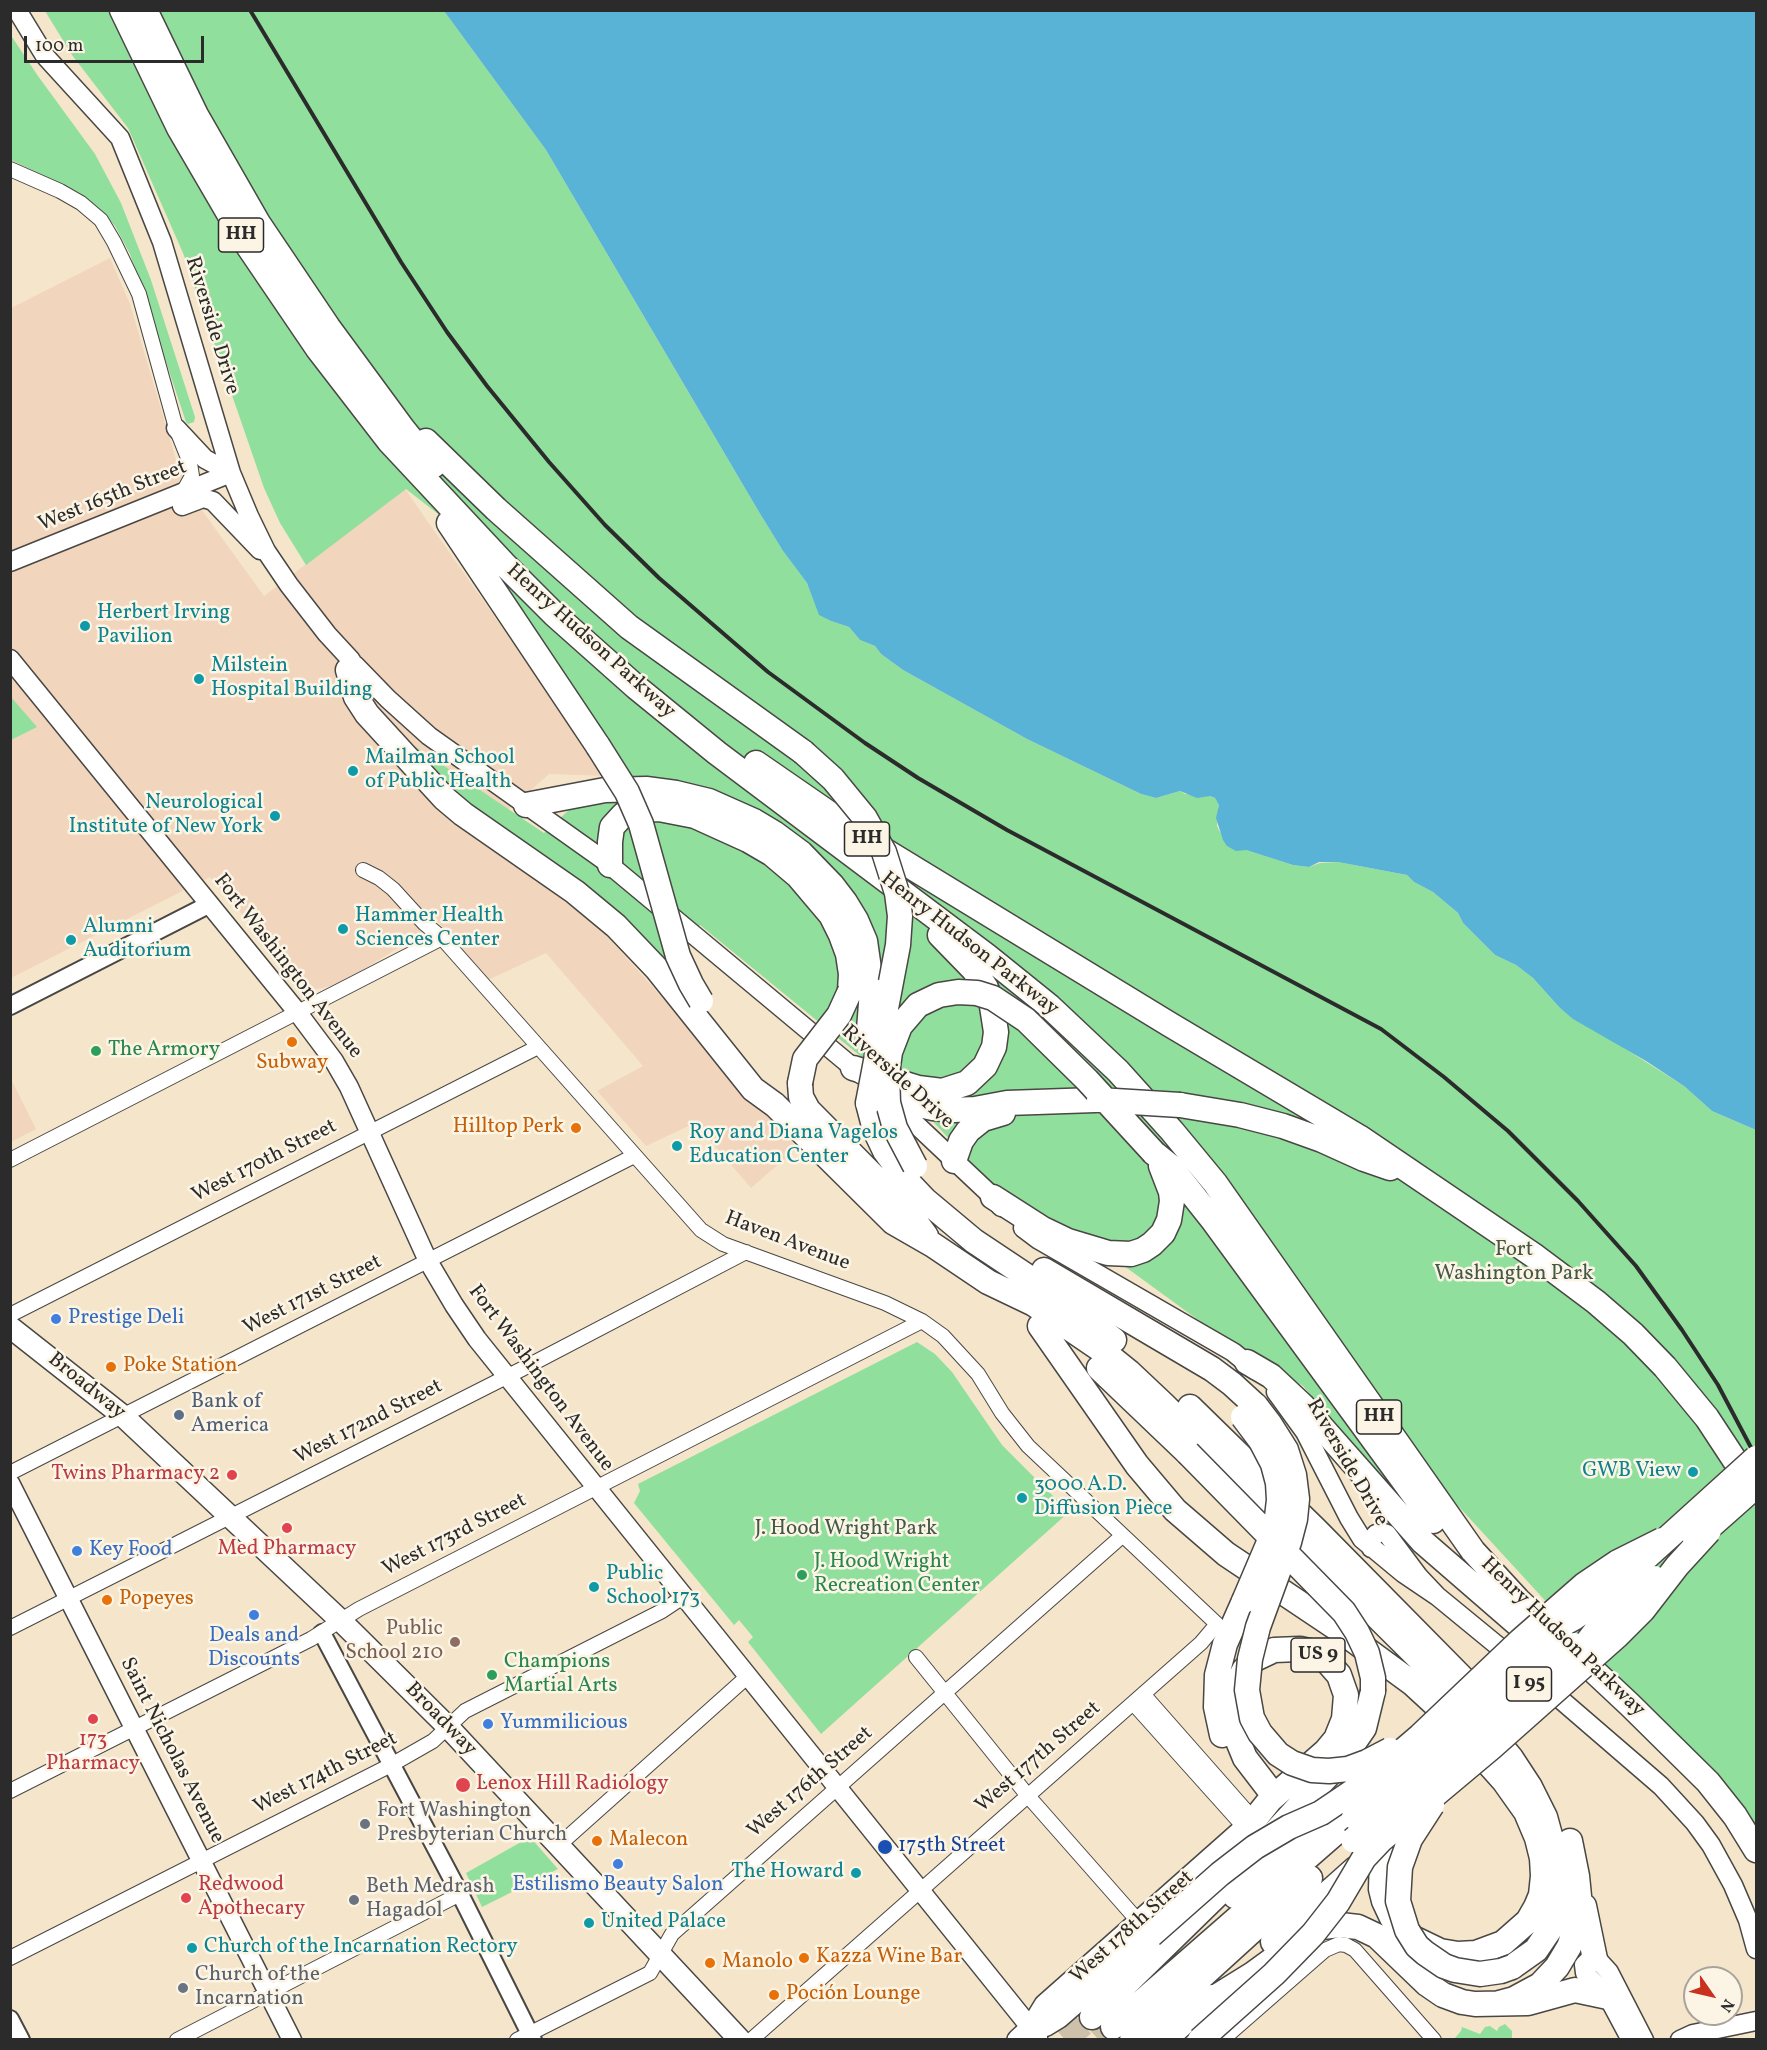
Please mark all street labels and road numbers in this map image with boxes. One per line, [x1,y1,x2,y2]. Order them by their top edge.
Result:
road number: HH [218,218,264,252]
street label: Riverside Drive [178,254,244,398]
street label: West 165th Street [35,456,191,538]
street label: Henry Hudson Parkway [500,559,680,725]
road number: HH [844,822,890,856]
street label: Henry Hudson Parkway [875,868,1063,1022]
street label: Fort Washington Avenue [207,870,367,1064]
street label: Riverside Drive [835,1021,959,1135]
street label: West 170th Street [188,1115,342,1209]
street label: Haven Avenue [721,1207,853,1277]
street label: West 171st Street [240,1250,386,1342]
street label: Fort Washington Avenue [462,1281,618,1477]
street label: Broadway [42,1348,130,1426]
street label: West 172nd Street [291,1375,447,1471]
street label: Riverside Drive [1299,1395,1393,1531]
road number: HH [1356,1400,1402,1434]
street label: West 173rd Street [379,1489,531,1583]
street label: Henry Hudson Parkway [1474,1553,1650,1723]
road number: US 9 [1291,1638,1345,1672]
street label: Saint Nicholas Avenue [113,1654,229,1848]
road number: I 95 [1506,1667,1552,1701]
street label: Broadway [399,1678,481,1762]
street label: West 177th Street [971,1697,1107,1819]
street label: West 176th Street [743,1722,879,1844]
street label: West 174th Street [250,1727,402,1821]
street label: West 178th Street [1066,1866,1200,1990]

